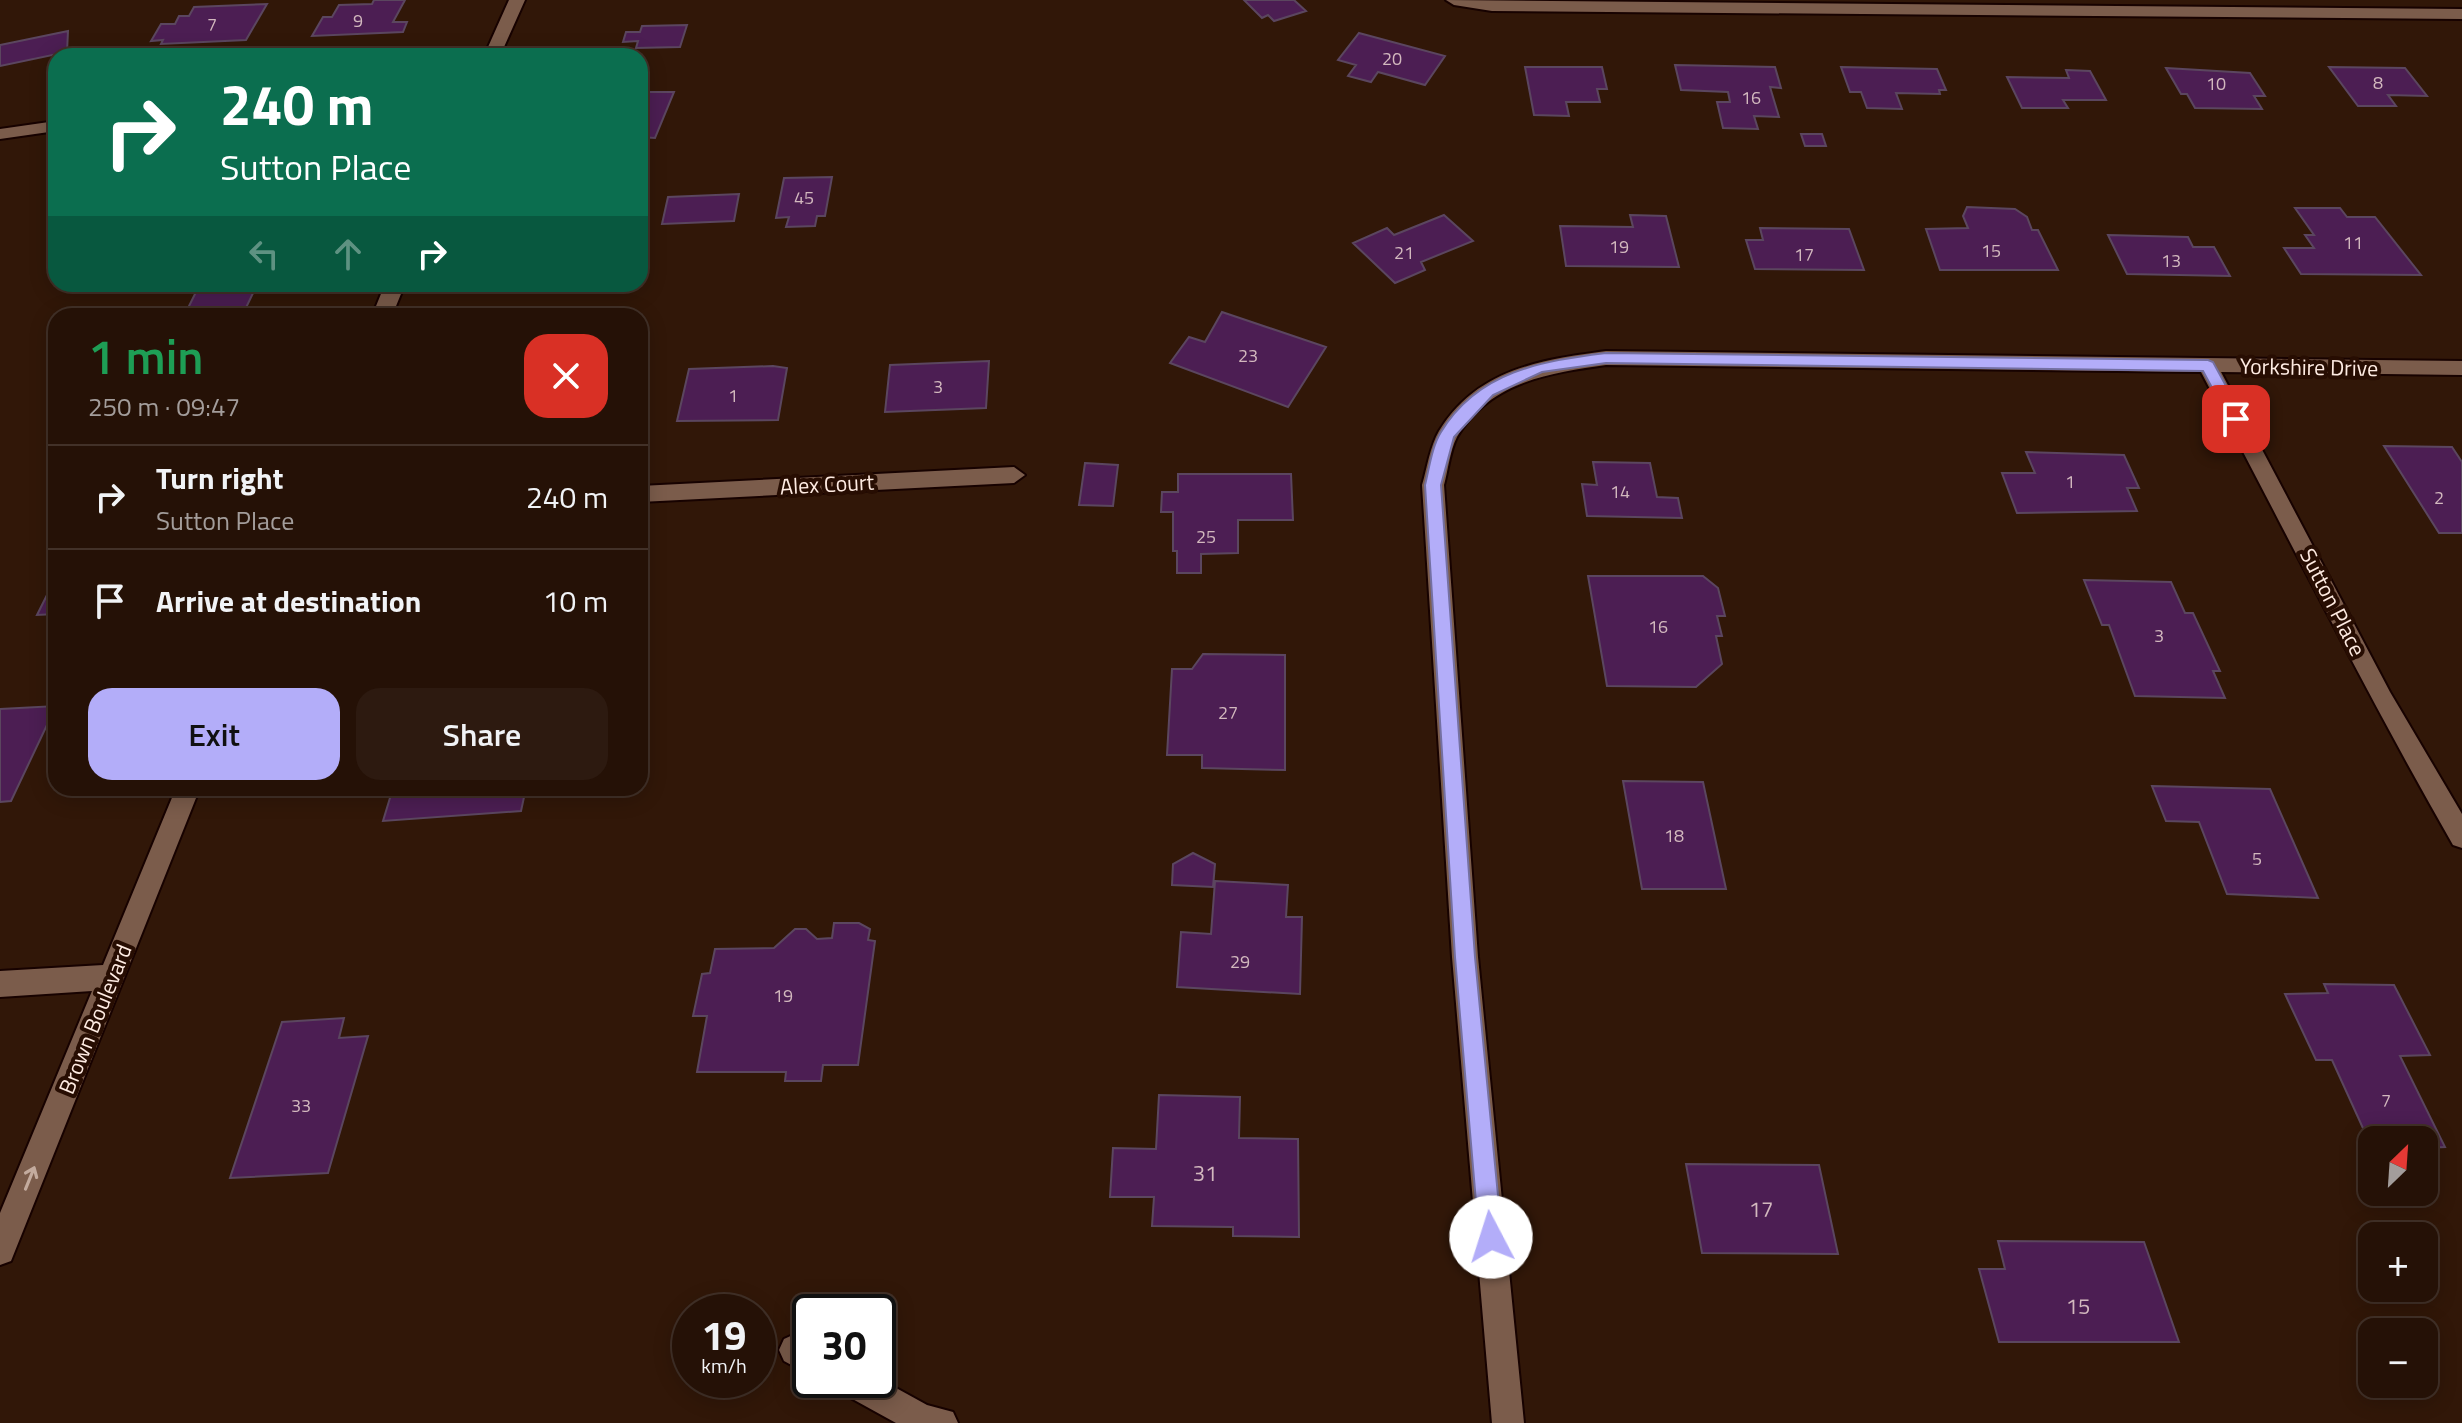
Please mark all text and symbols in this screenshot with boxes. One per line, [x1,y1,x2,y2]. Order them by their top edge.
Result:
house number: 9 [353,7,363,34]
house number: 7 [207,11,217,38]
house number: 20 [1382,45,1402,72]
text: 240 m [220,62,373,147]
house number: 8 [2373,69,2383,96]
house number: 10 [2206,70,2226,97]
icon: right [88,80,192,184]
house number: 16 [1741,84,1761,111]
text: Sutton Place [220,139,412,194]
house number: 45 [794,184,814,211]
house number: 11 [2343,229,2363,256]
icon: left [242,232,286,276]
icon: ahead [326,232,370,276]
icon: right [410,232,454,276]
house number: 19 [1609,233,1629,260]
house number: 15 [1981,237,2001,264]
house number: 21 [1394,239,1414,266]
house number: 17 [1794,241,1814,268]
house number: 13 [2161,247,2181,274]
text: 1 min [88,320,203,393]
button: close [524,334,608,418]
house number: 23 [1238,342,1258,369]
street label: Yorkshire Drive [2240,349,2378,385]
house number: 3 [933,373,943,400]
house number: 1 [728,382,738,409]
pin [2202,385,2270,453]
text: 250 m · 09:47 [88,387,240,426]
icon: arrive [2214,397,2258,441]
text: Turn right [156,455,284,501]
street label: Alex Court [779,465,875,503]
house number: 1 [2065,468,2075,495]
text: 240 m [526,474,608,520]
icon: right [88,475,132,519]
house number: 14 [1610,478,1630,505]
house number: 2 [2434,484,2444,511]
text: Sutton Place [156,501,294,540]
house number: 25 [1196,523,1216,550]
street label: Sutton Place [2291,542,2375,662]
text: Arrive at destination [156,578,421,624]
text: 10 m [543,578,608,624]
icon: arrive [88,579,132,623]
house number: 16 [1648,613,1668,640]
house number: 3 [2154,622,2164,649]
button: Exit [88,688,340,780]
button: Share [356,688,608,780]
house number: 27 [1218,699,1238,726]
house number: 18 [1664,822,1684,849]
house number: 5 [2252,845,2262,872]
street label: Brown Boulevard [49,939,141,1099]
house number: 29 [1230,948,1250,975]
house number: 19 [773,982,793,1009]
house number: 7 [2381,1087,2391,1114]
house number: 33 [291,1092,311,1119]
north arrow [2358,1126,2438,1206]
map controls [2358,1126,2438,1398]
house number: 31 [1193,1156,1217,1190]
one-way arrow [23,1166,38,1191]
house number: 17 [1749,1192,1773,1226]
position arrow [1449,1195,1533,1279]
button: + [2358,1222,2438,1302]
house number: 15 [2066,1289,2090,1323]
speed limit sign: 30 [792,1294,896,1398]
text: 19 [702,1305,746,1366]
button: − [2358,1318,2438,1398]
text: km/h [701,1350,747,1381]

